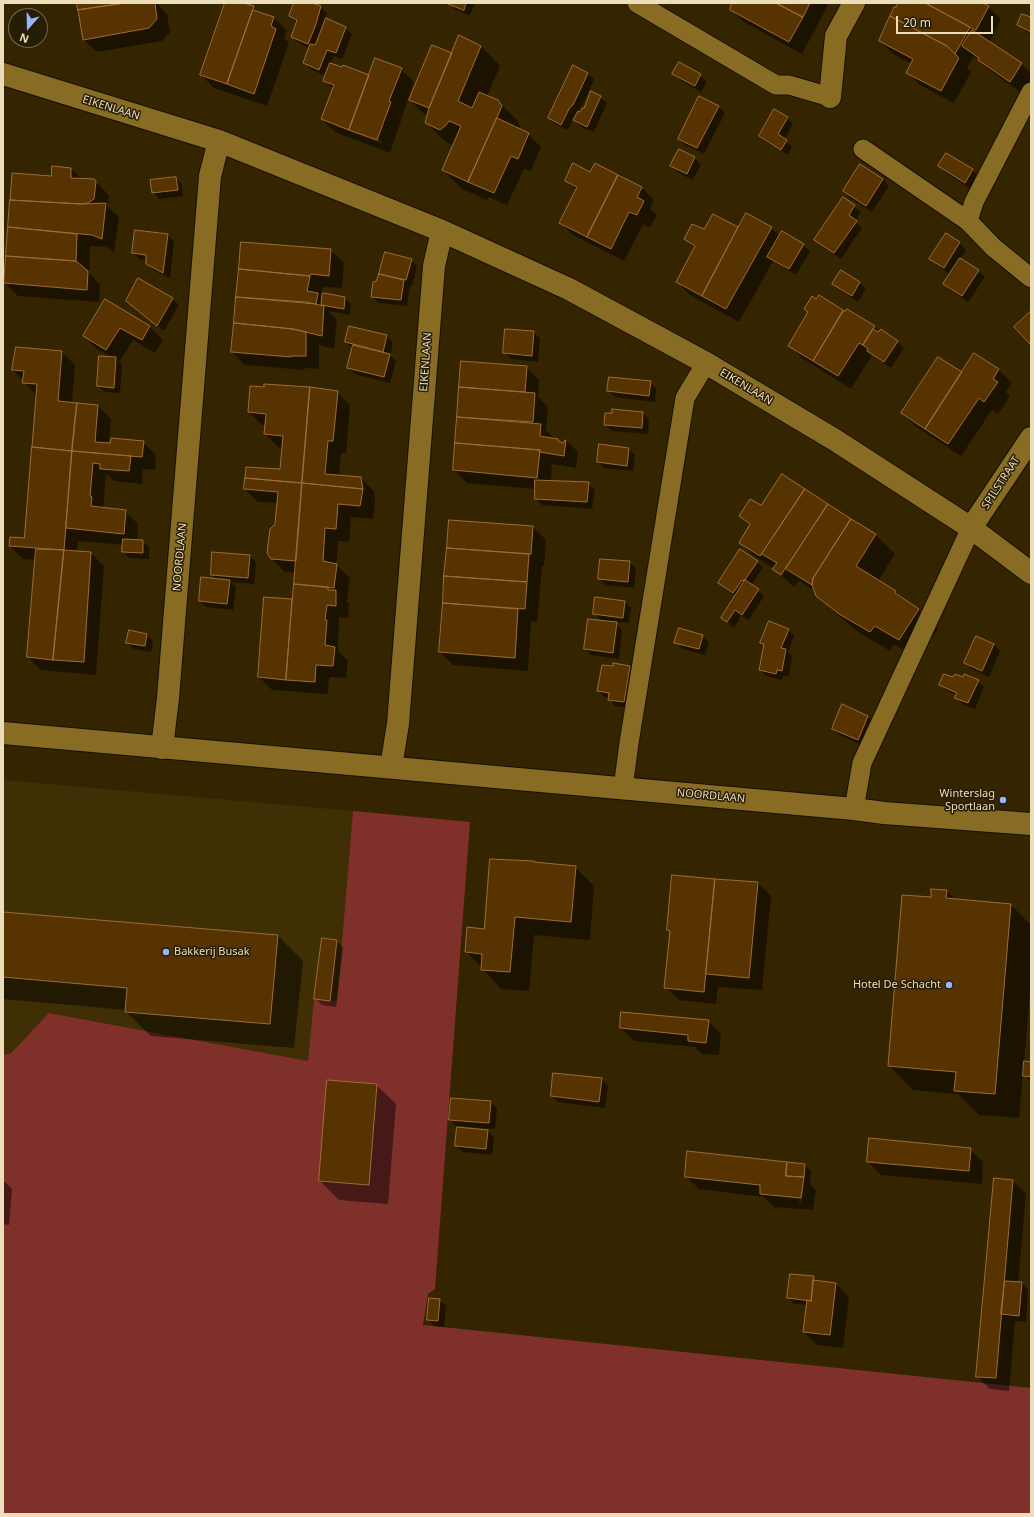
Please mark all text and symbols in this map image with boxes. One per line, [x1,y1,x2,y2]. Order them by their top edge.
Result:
north arrow [8,8,48,48]
scale bar [898,8,995,34]
text: 20 m [903,14,931,31]
text: N [17,30,31,47]
street label: EIKENLAAN [81,93,141,123]
street label: EIKENLAAN [417,332,435,392]
street label: EIKENLAAN [717,366,775,408]
street label: SPILSTRAAT [979,454,1023,512]
street label: NOORDLAAN [170,522,190,592]
street label: NOORDLAAN [676,786,746,806]
place label: Winterslag Sportlaan [939,787,995,813]
marker: Winterslag Sportlaan [998,795,1008,805]
place label: Bakkerij Busak [174,945,250,959]
marker: Bakkerij Busak [161,947,171,957]
place label: Hotel De Schacht [853,978,941,992]
marker: Hotel De Schacht [944,980,954,990]

